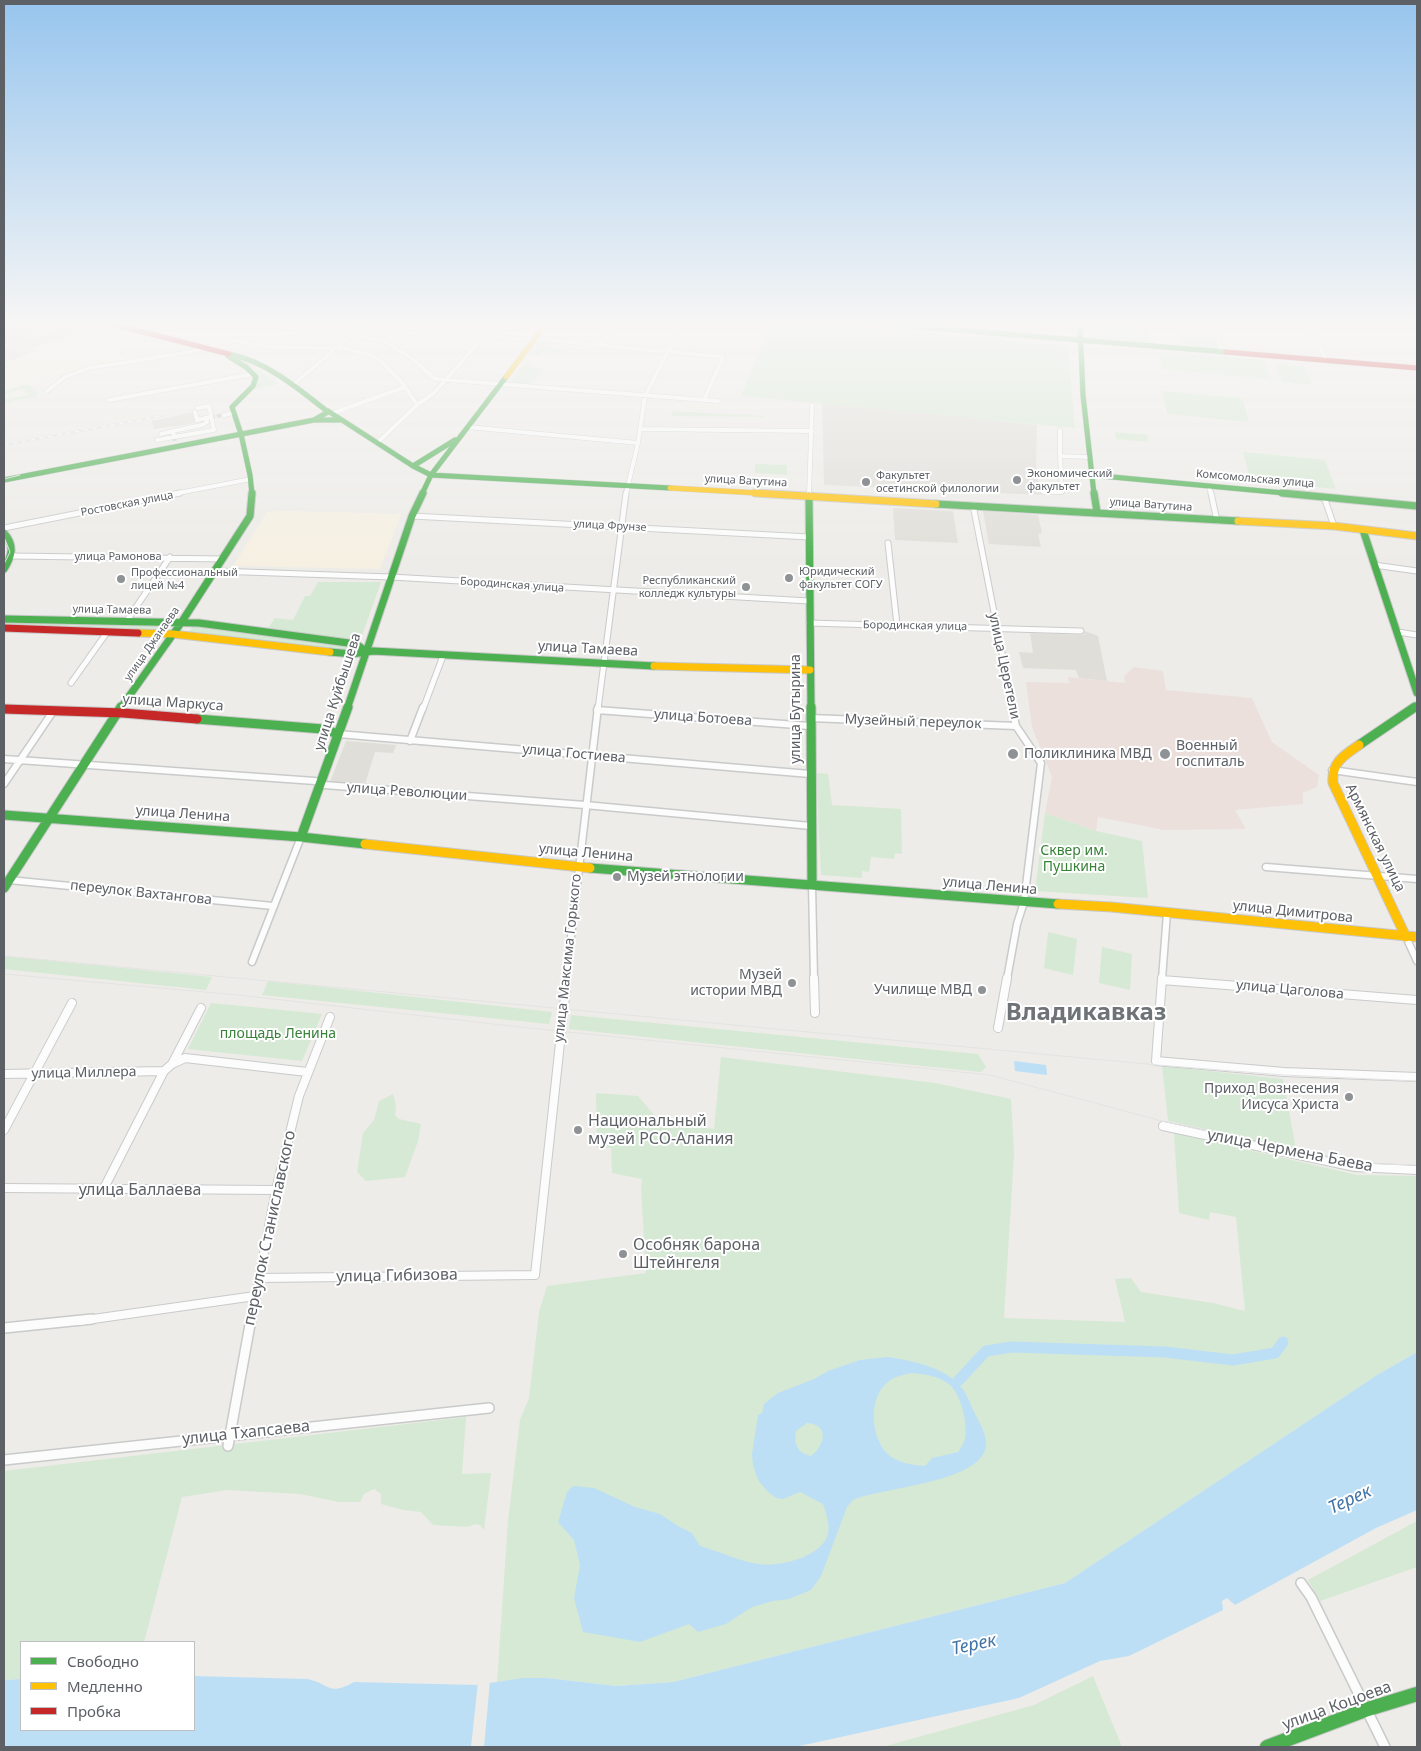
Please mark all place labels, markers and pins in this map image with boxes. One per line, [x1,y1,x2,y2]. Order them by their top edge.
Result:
place label: Экономический факультет [1027,467,1112,493]
place label: Факультет осетинской филологии [876,469,999,495]
marker: Экономический факультет [1011,474,1023,486]
marker: Факультет осетинской филологии [860,476,872,488]
place label: Юридический факультет СОГУ [799,565,882,591]
place label: Профессиональный лицей №4 [131,566,238,592]
marker: Юридический факультет СОГУ [783,572,795,584]
marker: Профессиональный лицей №4 [115,573,127,585]
place label: Республиканский колледж культуры [639,574,736,600]
marker: Республиканский колледж культуры [740,581,752,593]
place label: Военный госпиталь [1176,738,1245,770]
place label: Поликлиника МВД [1024,746,1152,762]
marker: Поликлиника МВД [1006,747,1020,761]
marker: Военный госпиталь [1158,747,1172,761]
place label: Музей этнологии [627,869,744,885]
marker: Музей этнологии [611,871,623,883]
place label: Музей истории МВД [690,967,782,1000]
marker: Музей истории МВД [786,977,798,989]
place label: Училище МВД [874,982,972,998]
marker: Училище МВД [976,984,988,996]
place label: Приход Вознесения Иисуса Христа [1204,1081,1339,1114]
marker: Приход Вознесения Иисуса Христа [1343,1091,1355,1103]
place label: Национальный музей РСО-Алания [588,1111,734,1149]
marker: Национальный музей РСО-Алания [572,1124,584,1136]
place label: Особняк барона Штейнгеля [633,1235,760,1273]
marker: Особняк барона Штейнгеля [617,1248,629,1260]

